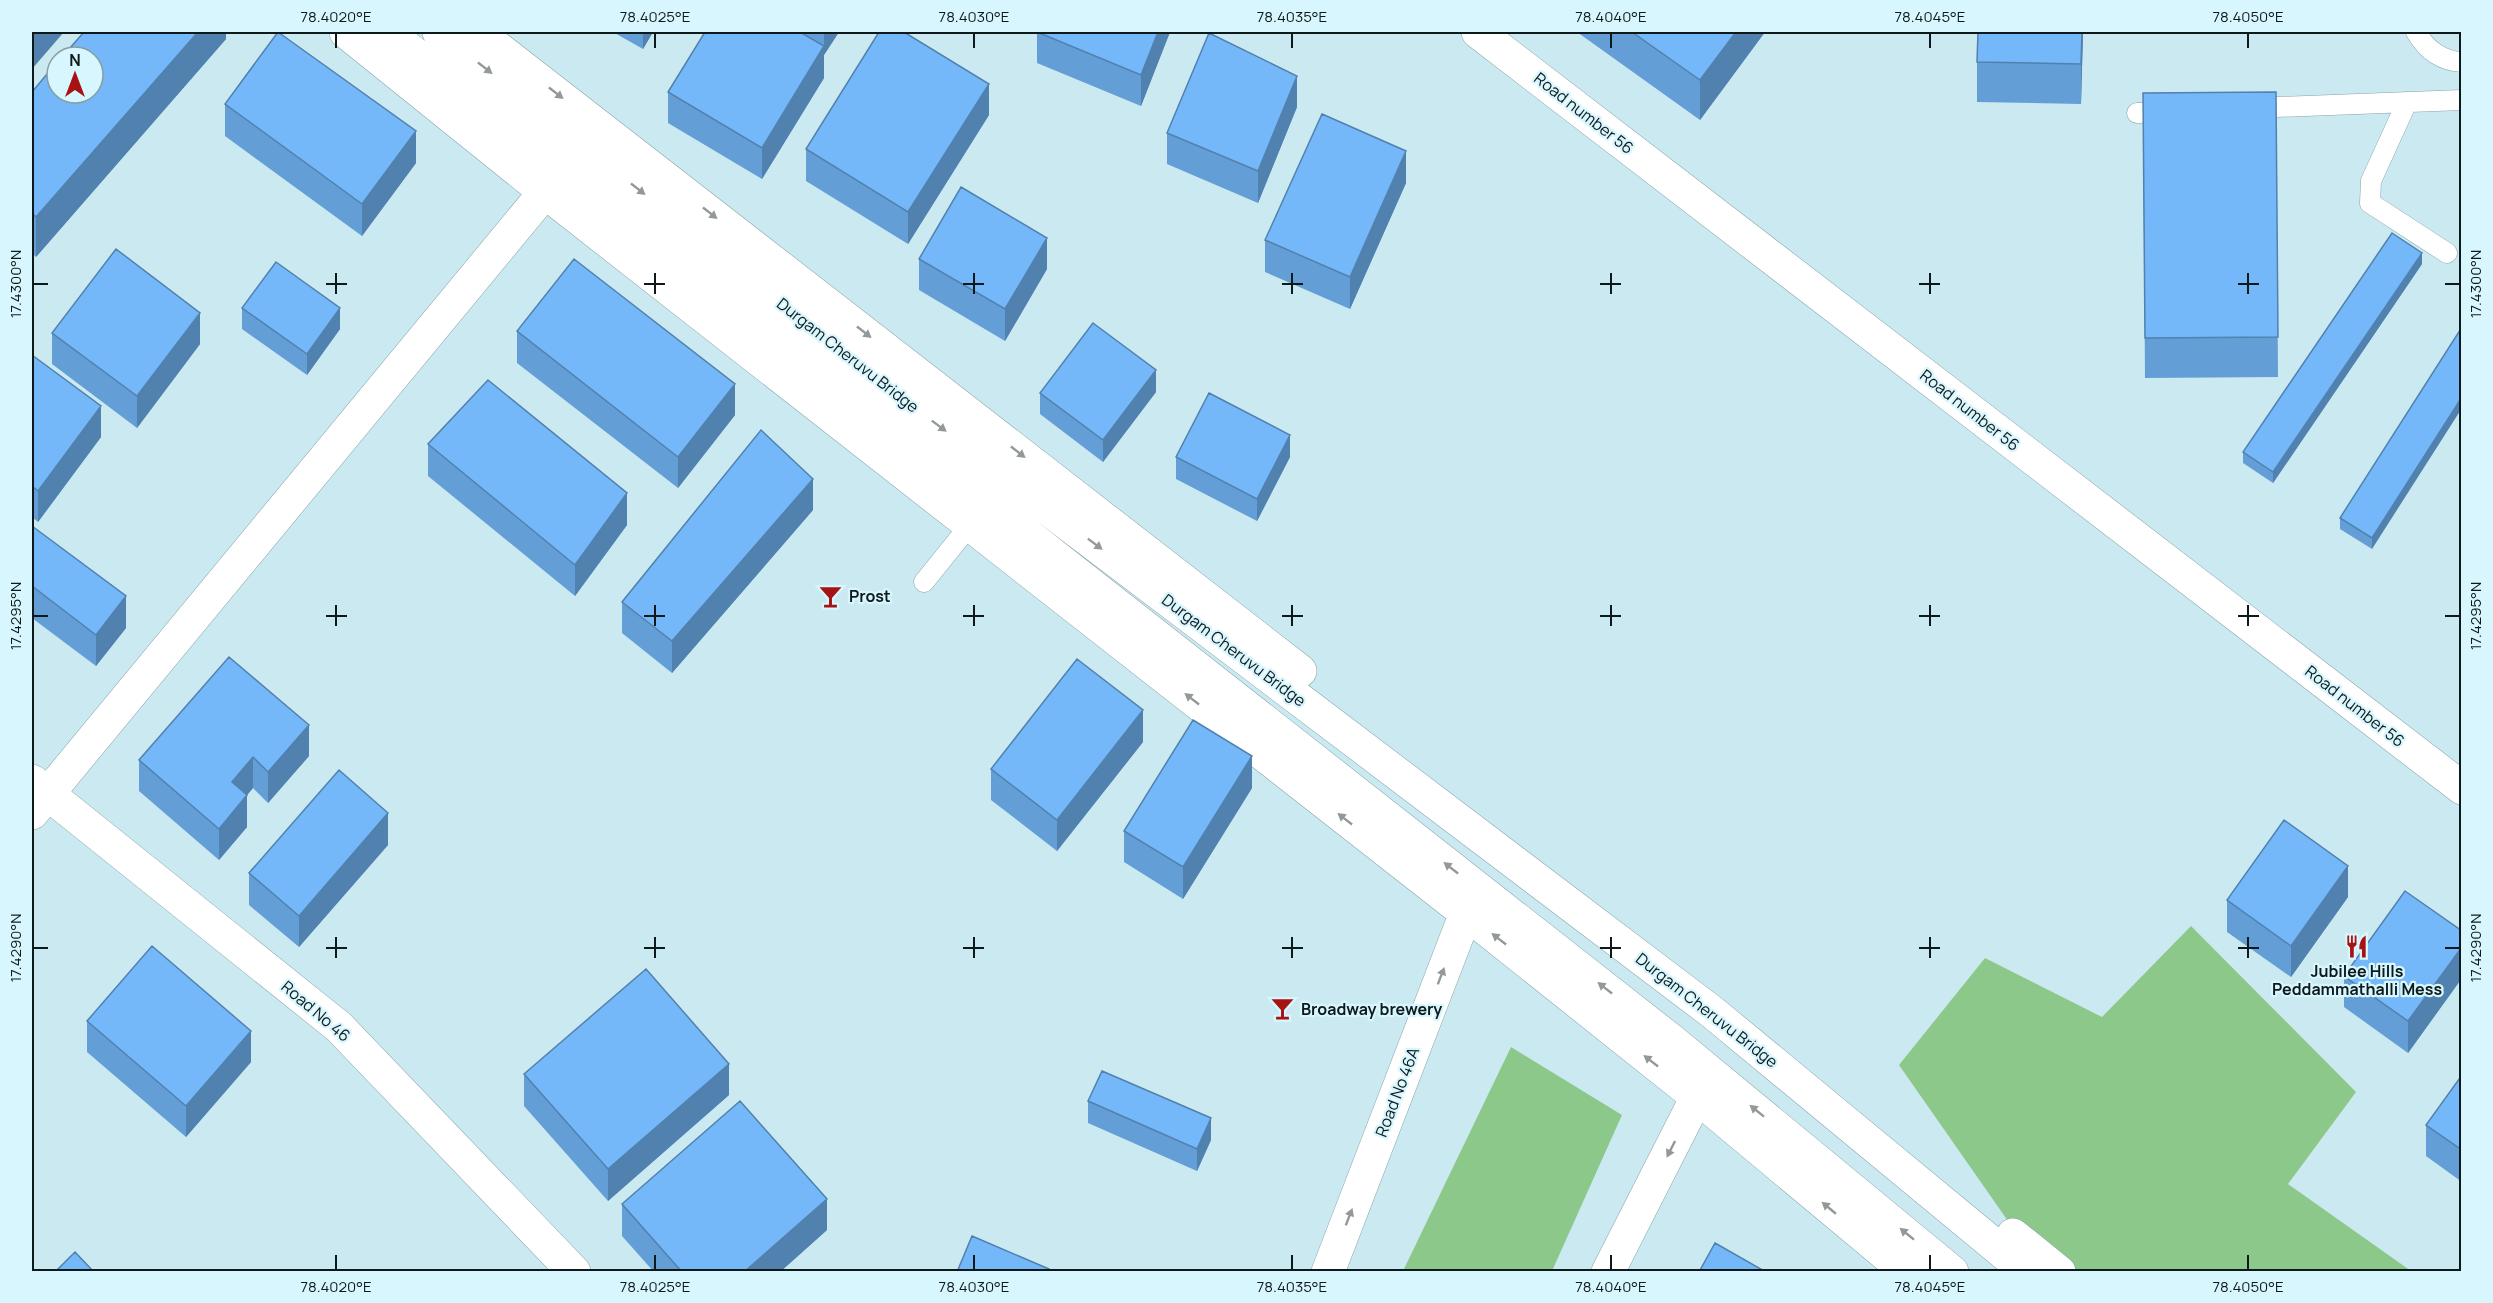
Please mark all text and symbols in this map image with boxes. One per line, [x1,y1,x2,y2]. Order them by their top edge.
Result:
text: 78.4020°E [300,6,372,27]
text: 78.4025°E [620,6,690,27]
text: 78.4030°E [939,6,1009,27]
text: 78.4035°E [1257,6,1327,27]
text: 78.4040°E [1575,6,1647,27]
text: 78.4045°E [1895,6,1965,27]
text: 78.4050°E [2212,6,2284,27]
north arrow [45,45,105,105]
text: N [69,49,81,71]
one-way arrow [477,61,493,74]
street label: Road number 56 [1530,67,1638,159]
one-way arrow [548,87,564,100]
one-way arrow [630,182,645,195]
one-way arrow [702,207,718,219]
text: 17.4300°N [5,250,26,318]
text: 17.4300°N [2465,250,2486,318]
street label: Durgam Cheruvu Bridge [772,293,924,417]
one-way arrow [856,326,872,339]
street label: Road number 56 [1916,364,2024,456]
one-way arrow [932,420,947,432]
one-way arrow [1010,446,1026,459]
one-way arrow [1087,538,1102,550]
text: 17.4295°N [5,582,26,650]
text: 17.4295°N [2465,582,2486,650]
bar icon: Prost [818,583,844,609]
place label: Prost [849,585,891,607]
street label: Durgam Cheruvu Bridge [1158,589,1310,711]
street label: Road number 56 [2301,660,2409,752]
one-way arrow [1184,693,1199,705]
one-way arrow [1338,813,1353,825]
one-way arrow [1443,862,1459,875]
text: 17.4290°N [5,913,26,983]
text: 17.4290°N [2465,913,2486,983]
restaurant icon: Jubilee Hills Peddammathalli Mess [2344,933,2370,959]
one-way arrow [1491,934,1506,946]
street label: Durgam Cheruvu Bridge [1631,948,1783,1072]
place label: Jubilee Hills Peddammathalli Mess [2272,960,2442,1000]
one-way arrow [1437,967,1447,985]
street label: Road No 46 [277,976,355,1046]
one-way arrow [1597,983,1612,995]
bar icon: Broadway brewery [1270,996,1296,1022]
place label: Broadway brewery [1301,998,1442,1020]
street label: Road No 46A [1370,1044,1424,1140]
one-way arrow [1643,1054,1659,1067]
one-way arrow [1749,1104,1765,1117]
one-way arrow [1666,1141,1675,1158]
one-way arrow [1822,1202,1837,1215]
one-way arrow [1344,1208,1354,1226]
one-way arrow [1899,1228,1915,1241]
text: 78.4020°E [300,1276,372,1297]
text: 78.4025°E [620,1276,690,1297]
text: 78.4030°E [939,1276,1009,1297]
text: 78.4035°E [1257,1276,1327,1297]
text: 78.4040°E [1575,1276,1647,1297]
text: 78.4045°E [1895,1276,1965,1297]
text: 78.4050°E [2212,1276,2284,1297]

